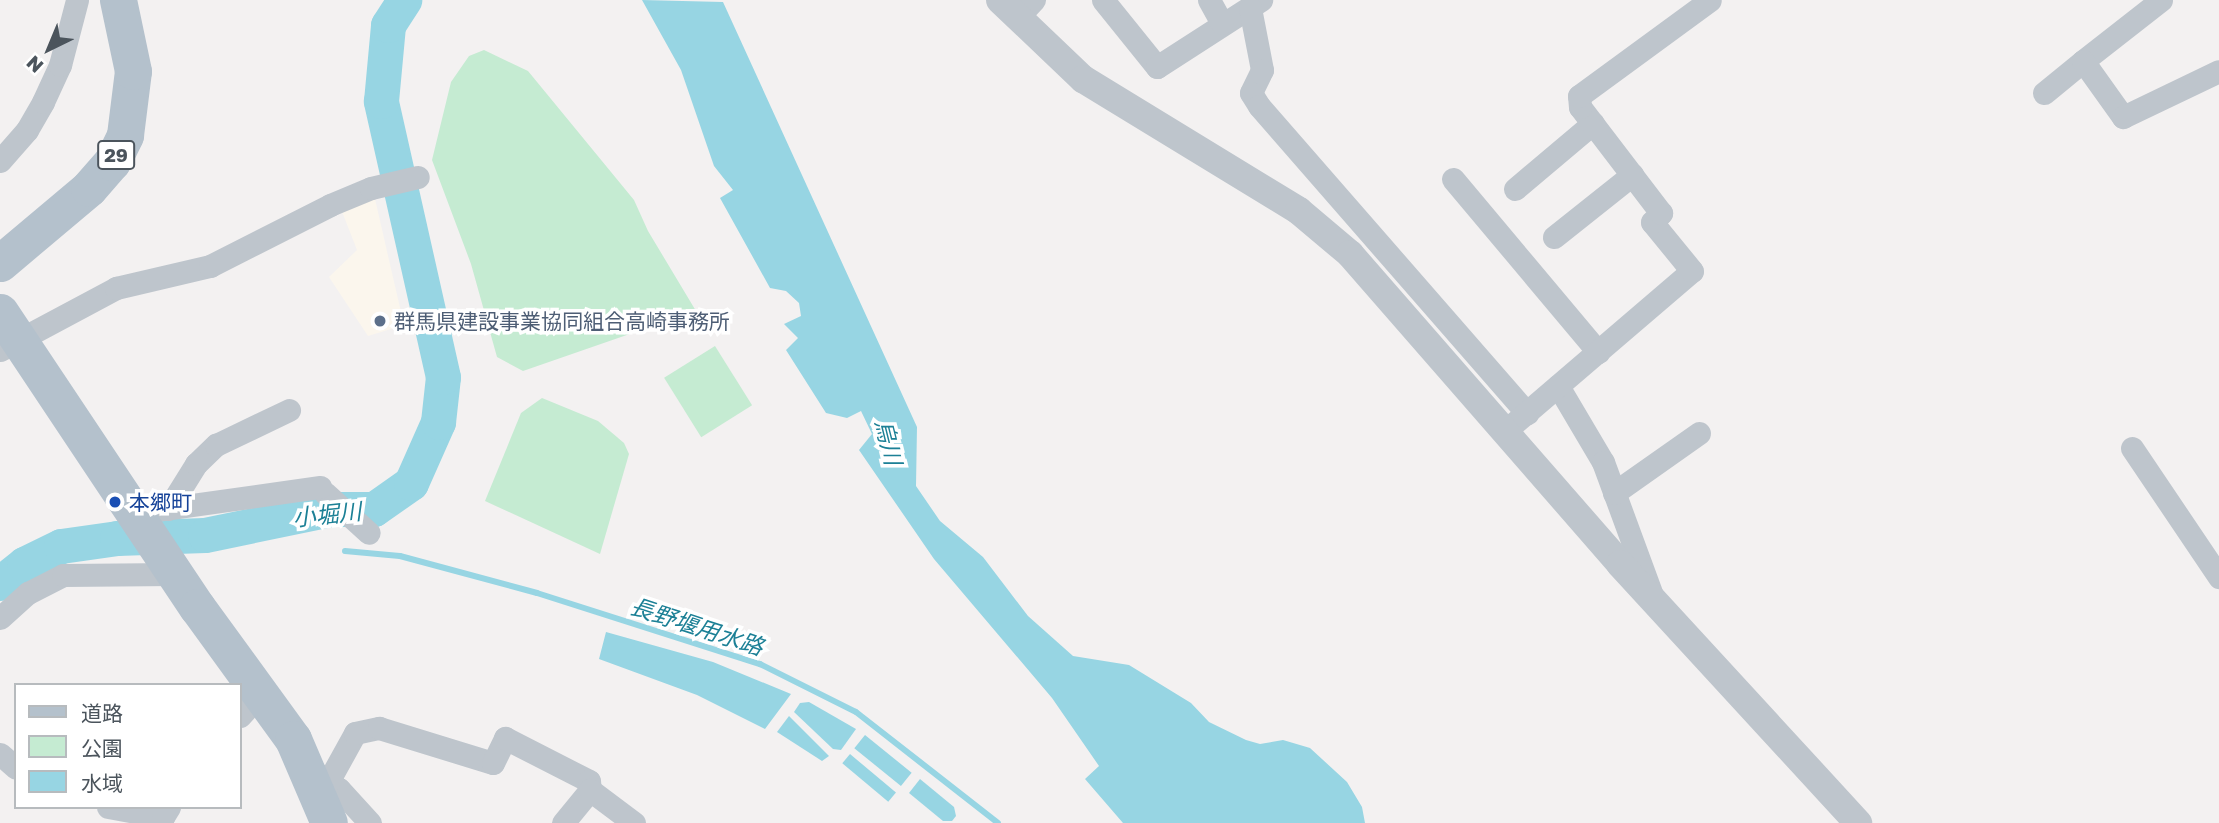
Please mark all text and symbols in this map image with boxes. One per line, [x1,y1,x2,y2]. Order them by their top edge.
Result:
north arrow [14,14,84,84]
text: N [21,51,47,78]
road number: 29 [97,140,135,170]
place label: 群馬県建設事業協同組合高崎事務所 [394,308,730,334]
marker: 群馬県建設事業協同組合高崎事務所 [372,313,388,329]
water label: 烏川 [870,416,908,468]
place label: 本郷町 [129,489,192,515]
marker: 本郷町 [107,494,123,510]
water label: 小堀川 [291,497,363,531]
water label: 長野堰用水路 [627,592,767,660]
legend [14,683,242,809]
text: 道路 [81,700,123,726]
text: 公園 [81,735,123,761]
text: 水域 [81,770,123,796]

